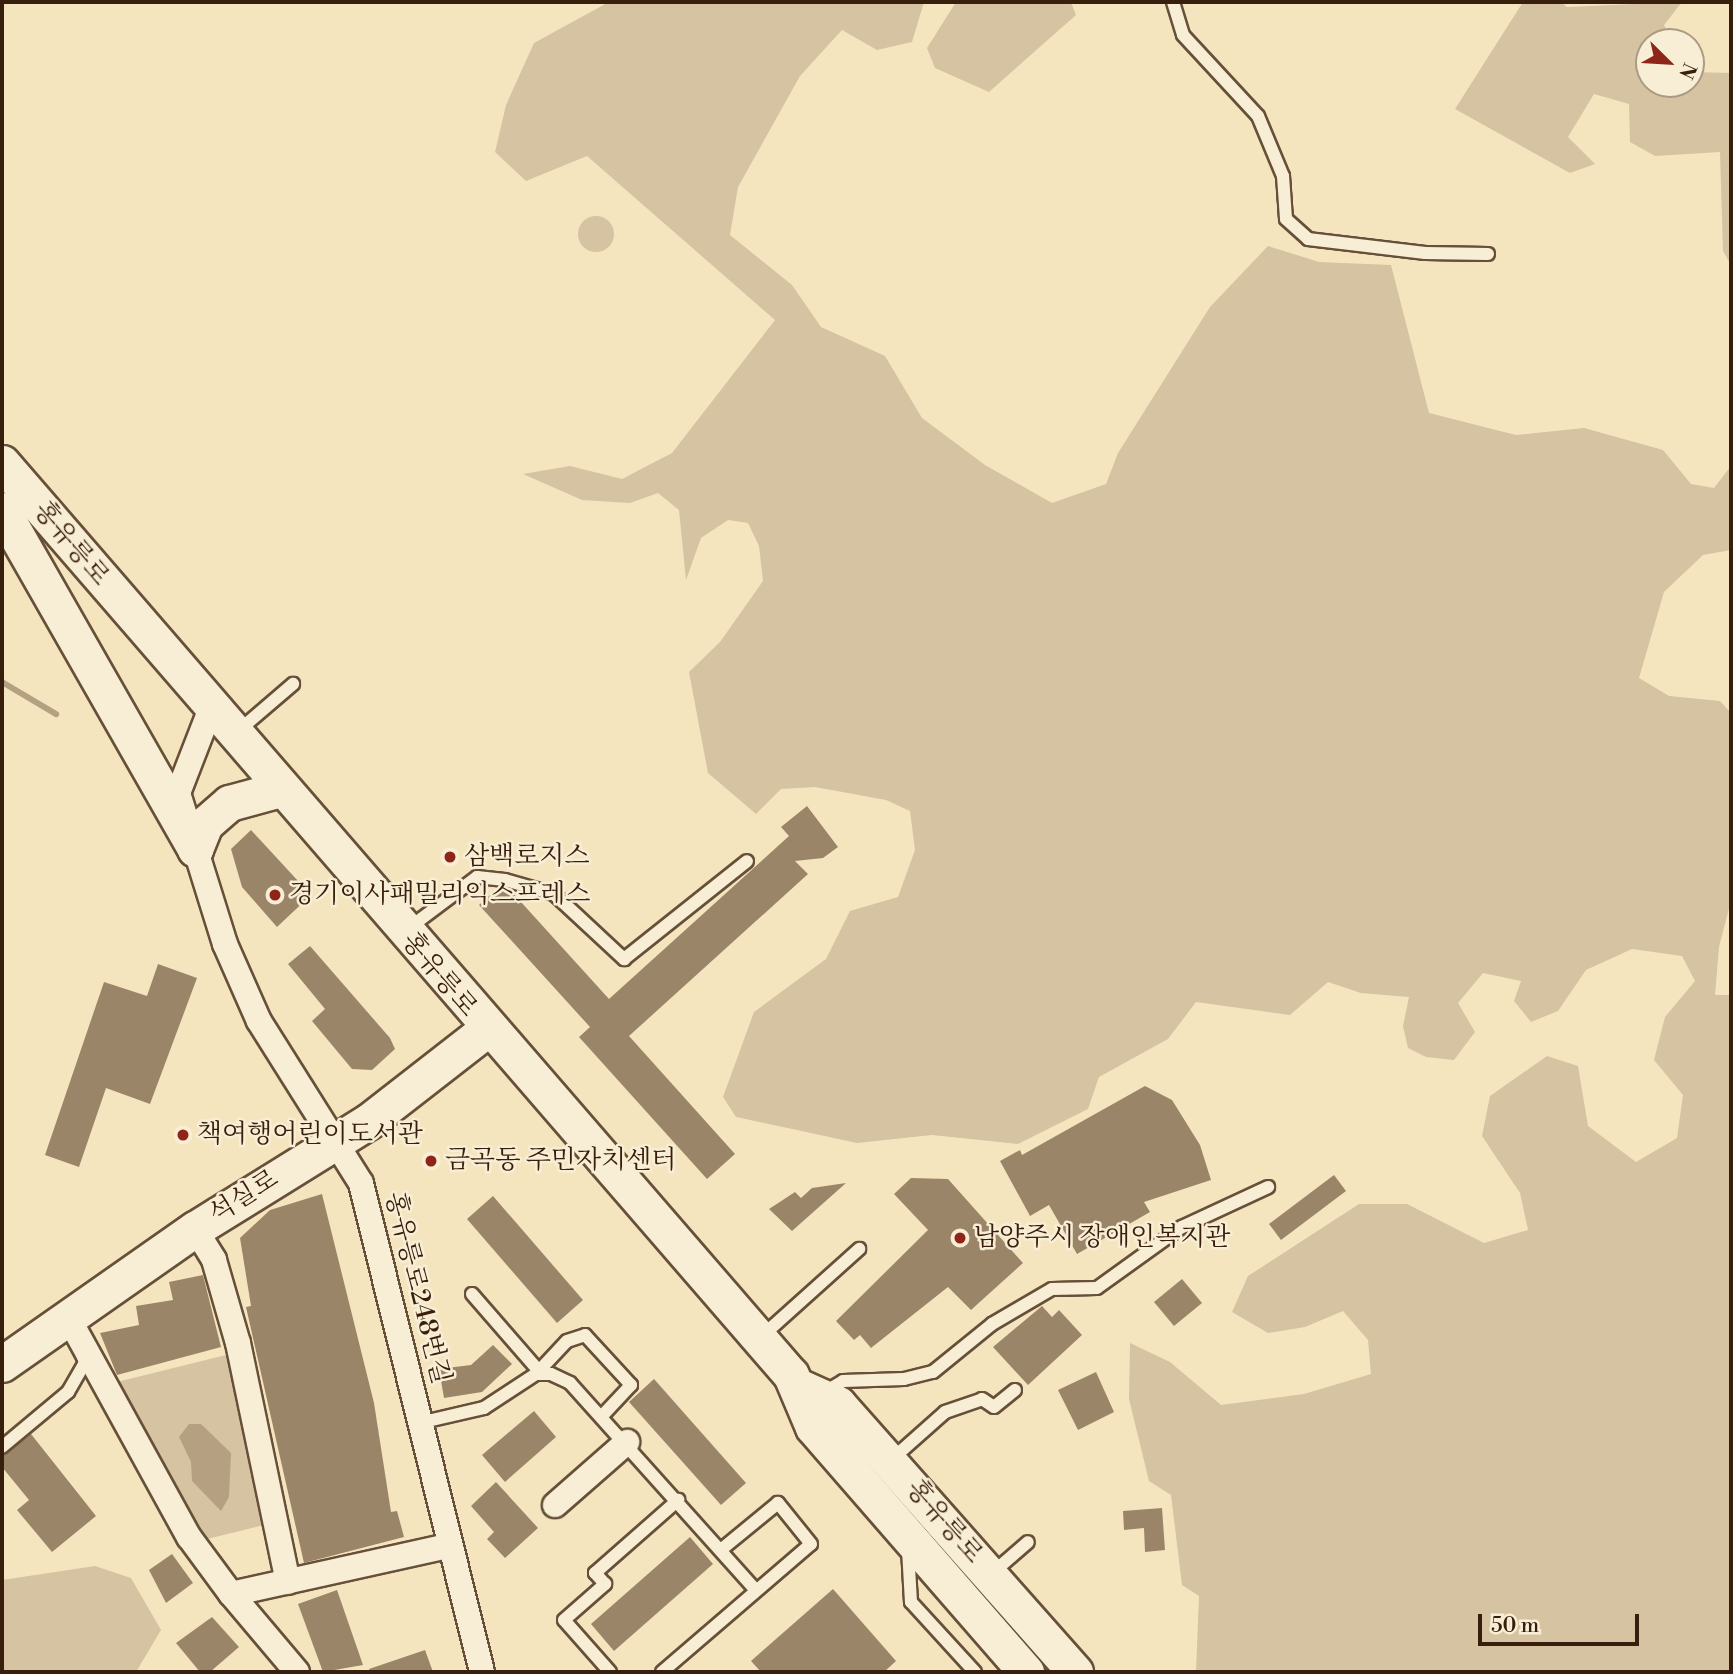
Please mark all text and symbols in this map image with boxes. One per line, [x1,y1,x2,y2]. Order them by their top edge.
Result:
north arrow [1635,28,1705,98]
text: N [1673,59,1701,82]
street label: 홍유릉로 [27,495,115,593]
place label: 삼백로지스 [464,841,590,873]
marker: 삼백로지스 [442,849,458,865]
place label: 경기이사패밀리익스프레스 [289,879,590,911]
marker: 경기이사패밀리익스프레스 [267,887,283,903]
street label: 홍유릉로 [395,926,483,1024]
place label: 책여행어린이도서관 [197,1119,423,1151]
marker: 책여행어린이도서관 [175,1127,191,1143]
place label: 금곡동 주민자치센터 [445,1145,676,1177]
marker: 금곡동 주민자치센터 [423,1153,439,1169]
street label: 석실로 [204,1164,284,1230]
street label: 홍유릉로248번길 [378,1189,456,1387]
place label: 남양주시 장애인복지관 [974,1222,1231,1254]
marker: 남양주시 장애인복지관 [952,1230,968,1246]
street label: 홍유릉로 [899,1474,989,1570]
scale bar [1481,1600,1642,1644]
text: 50 m [1491,1613,1539,1639]

